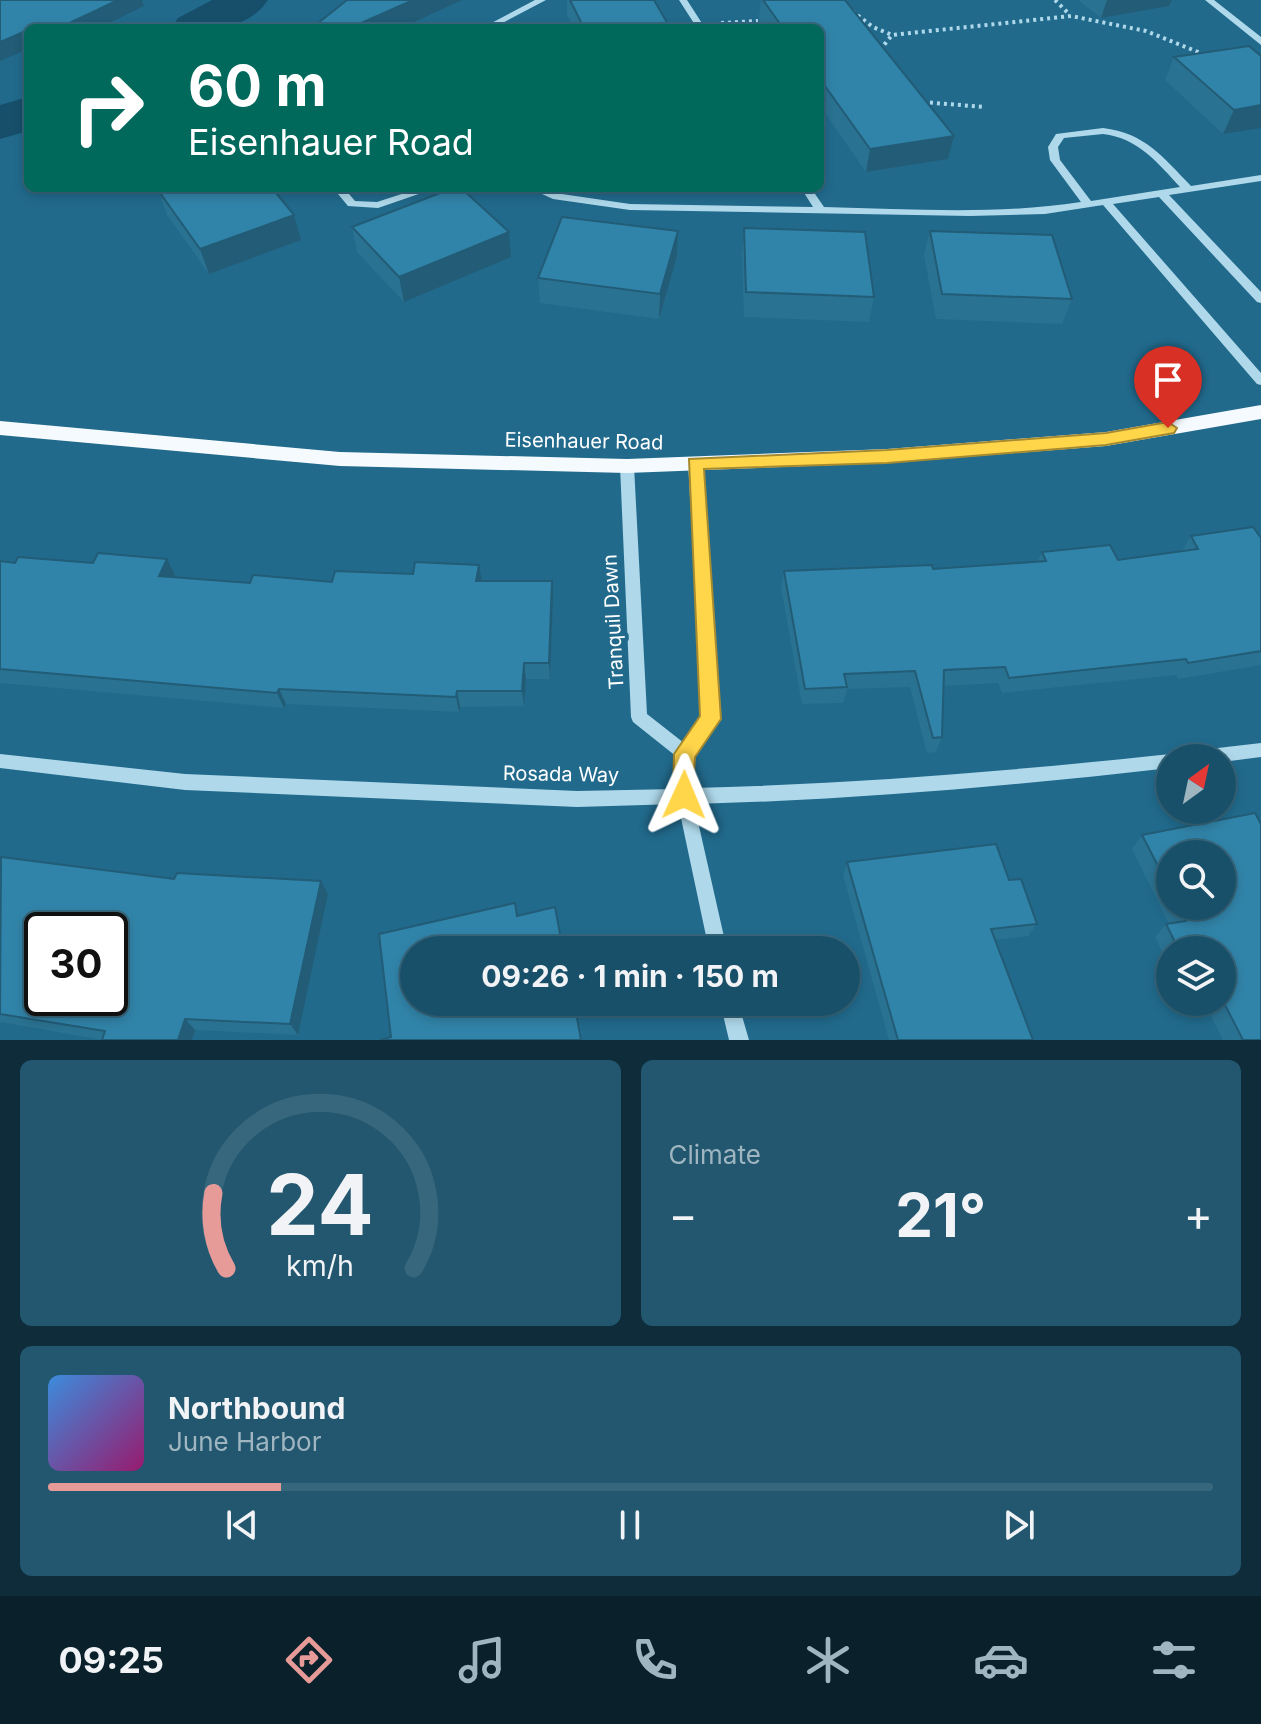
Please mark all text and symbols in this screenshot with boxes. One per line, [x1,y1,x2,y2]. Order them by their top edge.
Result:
text: 60 m [188,52,327,120]
icon: right [56,56,160,160]
text: Eisenhauer Road [188,120,474,164]
pin [1134,346,1202,428]
icon: arrive [1146,358,1190,402]
street label: Eisenhauer Road [504,428,664,454]
street label: Tranquil Dawn [597,554,629,690]
north arrow [1156,744,1236,824]
map controls [1156,744,1236,1016]
position arrow [642,753,726,837]
street label: Rosada Way [503,761,619,787]
button: search [1156,840,1236,920]
speed limit sign: 30 [24,912,128,1016]
button: layers [1156,936,1236,1016]
text: 09:26 · 1 min · 150 m [481,958,779,994]
text: Climate [669,1139,761,1170]
text: 24 [267,1154,374,1255]
text: 21° [895,1179,986,1251]
text: − [669,1188,698,1242]
text: + [1184,1188,1213,1242]
text: km/h [286,1248,354,1283]
text: Northbound [168,1390,345,1426]
text: June Harbor [168,1426,321,1457]
icon: previous [220,1503,264,1547]
icon: pause [608,1503,652,1547]
icon: next [997,1503,1041,1547]
icon: directions [281,1632,337,1688]
icon: music [454,1632,510,1688]
icon: phone [627,1632,683,1688]
icon: climate [800,1632,856,1688]
icon: car [973,1632,1029,1688]
icon: filters [1146,1632,1202,1688]
text: 09:25 [59,1638,164,1682]

